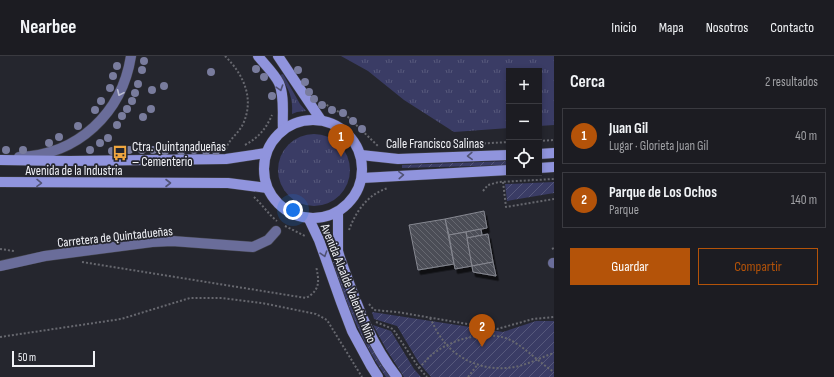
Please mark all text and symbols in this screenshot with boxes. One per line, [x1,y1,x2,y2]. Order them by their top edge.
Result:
text: Nearbee [20,16,76,39]
text: Inicio [611,19,637,36]
text: Mapa [659,19,684,36]
text: Nosotros [706,19,748,36]
text: Contacto [770,19,814,36]
map controls [506,68,542,176]
button: + [506,68,542,104]
text: Cerca [570,72,605,92]
text: 2 resultados [765,74,818,90]
one-way arrow [275,84,284,91]
one-way arrow [117,89,125,97]
button: − [506,104,542,140]
text: Juan Gil [609,119,648,138]
pin: 1 [328,124,354,157]
text: 1 [581,128,587,144]
text: 40 m [795,128,817,144]
street label: Calle Francisco Salinas [386,136,484,152]
text: Lugar · Glorieta Juan Gil [609,138,708,154]
place label: Ctra. Quintanadueñas – Cementerio [132,139,226,170]
button: locate [506,140,542,176]
bus stop icon: Ctra. Quintanadueñas – Cementerio [111,144,129,162]
one-way arrow [467,152,473,161]
street label: Avenida de la Industria [24,163,123,179]
one-way arrow [398,171,404,180]
one-way arrow [36,179,42,187]
one-way arrow [165,179,171,187]
text: Parque de Los Ochos [609,183,717,202]
text: 2 [581,192,587,208]
text: 140 m [791,192,817,208]
your location [283,200,303,220]
text: Parque [609,202,639,218]
street label: Avenida Alcalde Valentín Niño [316,221,379,345]
street label: Carretera de Quintadueñas [57,223,174,251]
button: Guardar [570,248,690,285]
button: Compartir [698,248,818,285]
one-way arrow [319,251,328,258]
pin: 2 [469,314,495,347]
scale bar [12,349,95,368]
text: 50 m [18,351,36,364]

